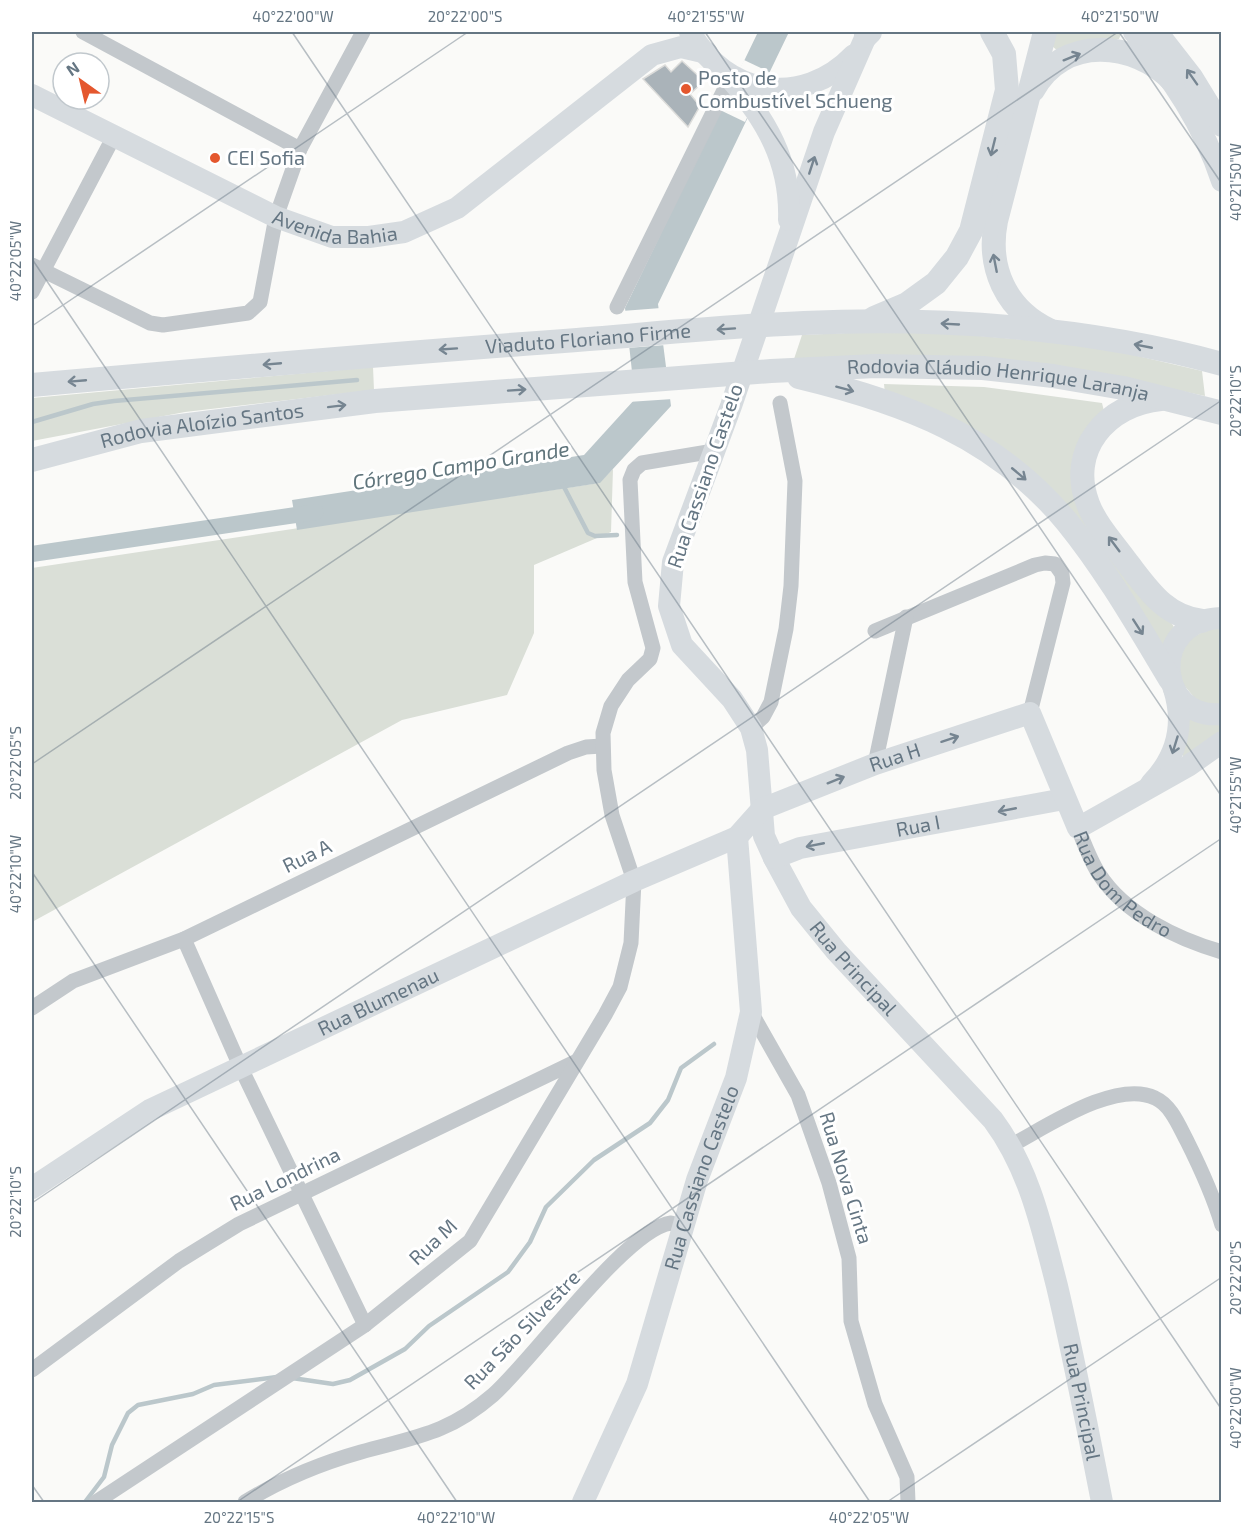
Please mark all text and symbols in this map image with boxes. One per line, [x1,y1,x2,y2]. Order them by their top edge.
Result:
text: 40°22'00"W [252,7,334,25]
text: 20°22'00"S [428,7,502,25]
text: 40°21'55"W [668,7,744,25]
text: 40°21'50"W [1081,7,1159,25]
north arrow [51,51,111,111]
one-way arrow [1063,51,1081,62]
text: N [62,57,82,79]
place label: Posto de Combustível Schueng [698,65,893,112]
one-way arrow [1186,69,1198,86]
marker: Posto de Combustível Schueng [679,82,693,96]
one-way arrow [986,137,998,156]
text: 40°21'50"W [1226,143,1244,221]
place label: CEI Sofia [227,145,305,169]
marker: CEI Sofia [208,151,222,165]
one-way arrow [808,156,819,175]
street label: Avenida Bahia [270,204,399,248]
text: 40°22'05"W [6,221,24,301]
one-way arrow [989,254,1000,273]
street label: Viaduto Floriano Firme [484,317,692,358]
one-way arrow [940,318,960,329]
one-way arrow [717,323,737,334]
one-way arrow [1134,340,1154,351]
one-way arrow [438,344,458,355]
street label: Rodovia Cláudio Henrique Laranja [846,353,1152,405]
one-way arrow [262,359,282,370]
text: 20°22'10"S [1226,365,1244,437]
one-way arrow [68,376,88,387]
street label: Rua Cassiano Castelo [661,380,747,571]
one-way arrow [835,383,854,395]
one-way arrow [507,385,527,396]
street label: Rodovia Aloízio Santos [97,397,305,452]
one-way arrow [326,401,346,412]
water label: Córrego Campo Grande [350,435,571,494]
one-way arrow [1011,467,1026,481]
one-way arrow [1108,537,1120,553]
one-way arrow [1131,619,1144,636]
text: 20°22'05"S [6,726,24,800]
one-way arrow [940,733,959,744]
one-way arrow [1169,735,1180,754]
street label: Rua H [866,737,923,776]
text: 40°21'55"W [1226,757,1244,833]
one-way arrow [826,774,845,785]
one-way arrow [998,805,1017,816]
street label: Rua I [894,809,942,841]
street label: Rua Dom Pedro [1069,827,1176,942]
street label: Rua A [278,833,335,877]
text: 40°22'10"W [6,835,24,913]
one-way arrow [806,840,826,851]
street label: Rua Principal [805,916,903,1020]
street label: Rua Blumenau [313,962,442,1040]
street label: Rua Cassiano Castelo [658,1082,743,1273]
street label: Rua Nova Cinta [815,1109,878,1247]
street label: Rua Londrina [226,1141,344,1215]
text: 20°22'10"S [6,1166,24,1238]
street label: Rua M [403,1213,461,1269]
text: 20°22'20"S [1226,1241,1244,1315]
street label: Rua São Silvestre [458,1265,584,1394]
street label: Rua Principal [1059,1341,1107,1462]
text: 40°22'00"W [1226,1367,1244,1449]
text: 20°22'15"S [204,1508,274,1526]
text: 40°22'10"W [417,1508,495,1526]
text: 40°22'05"W [829,1508,909,1526]

